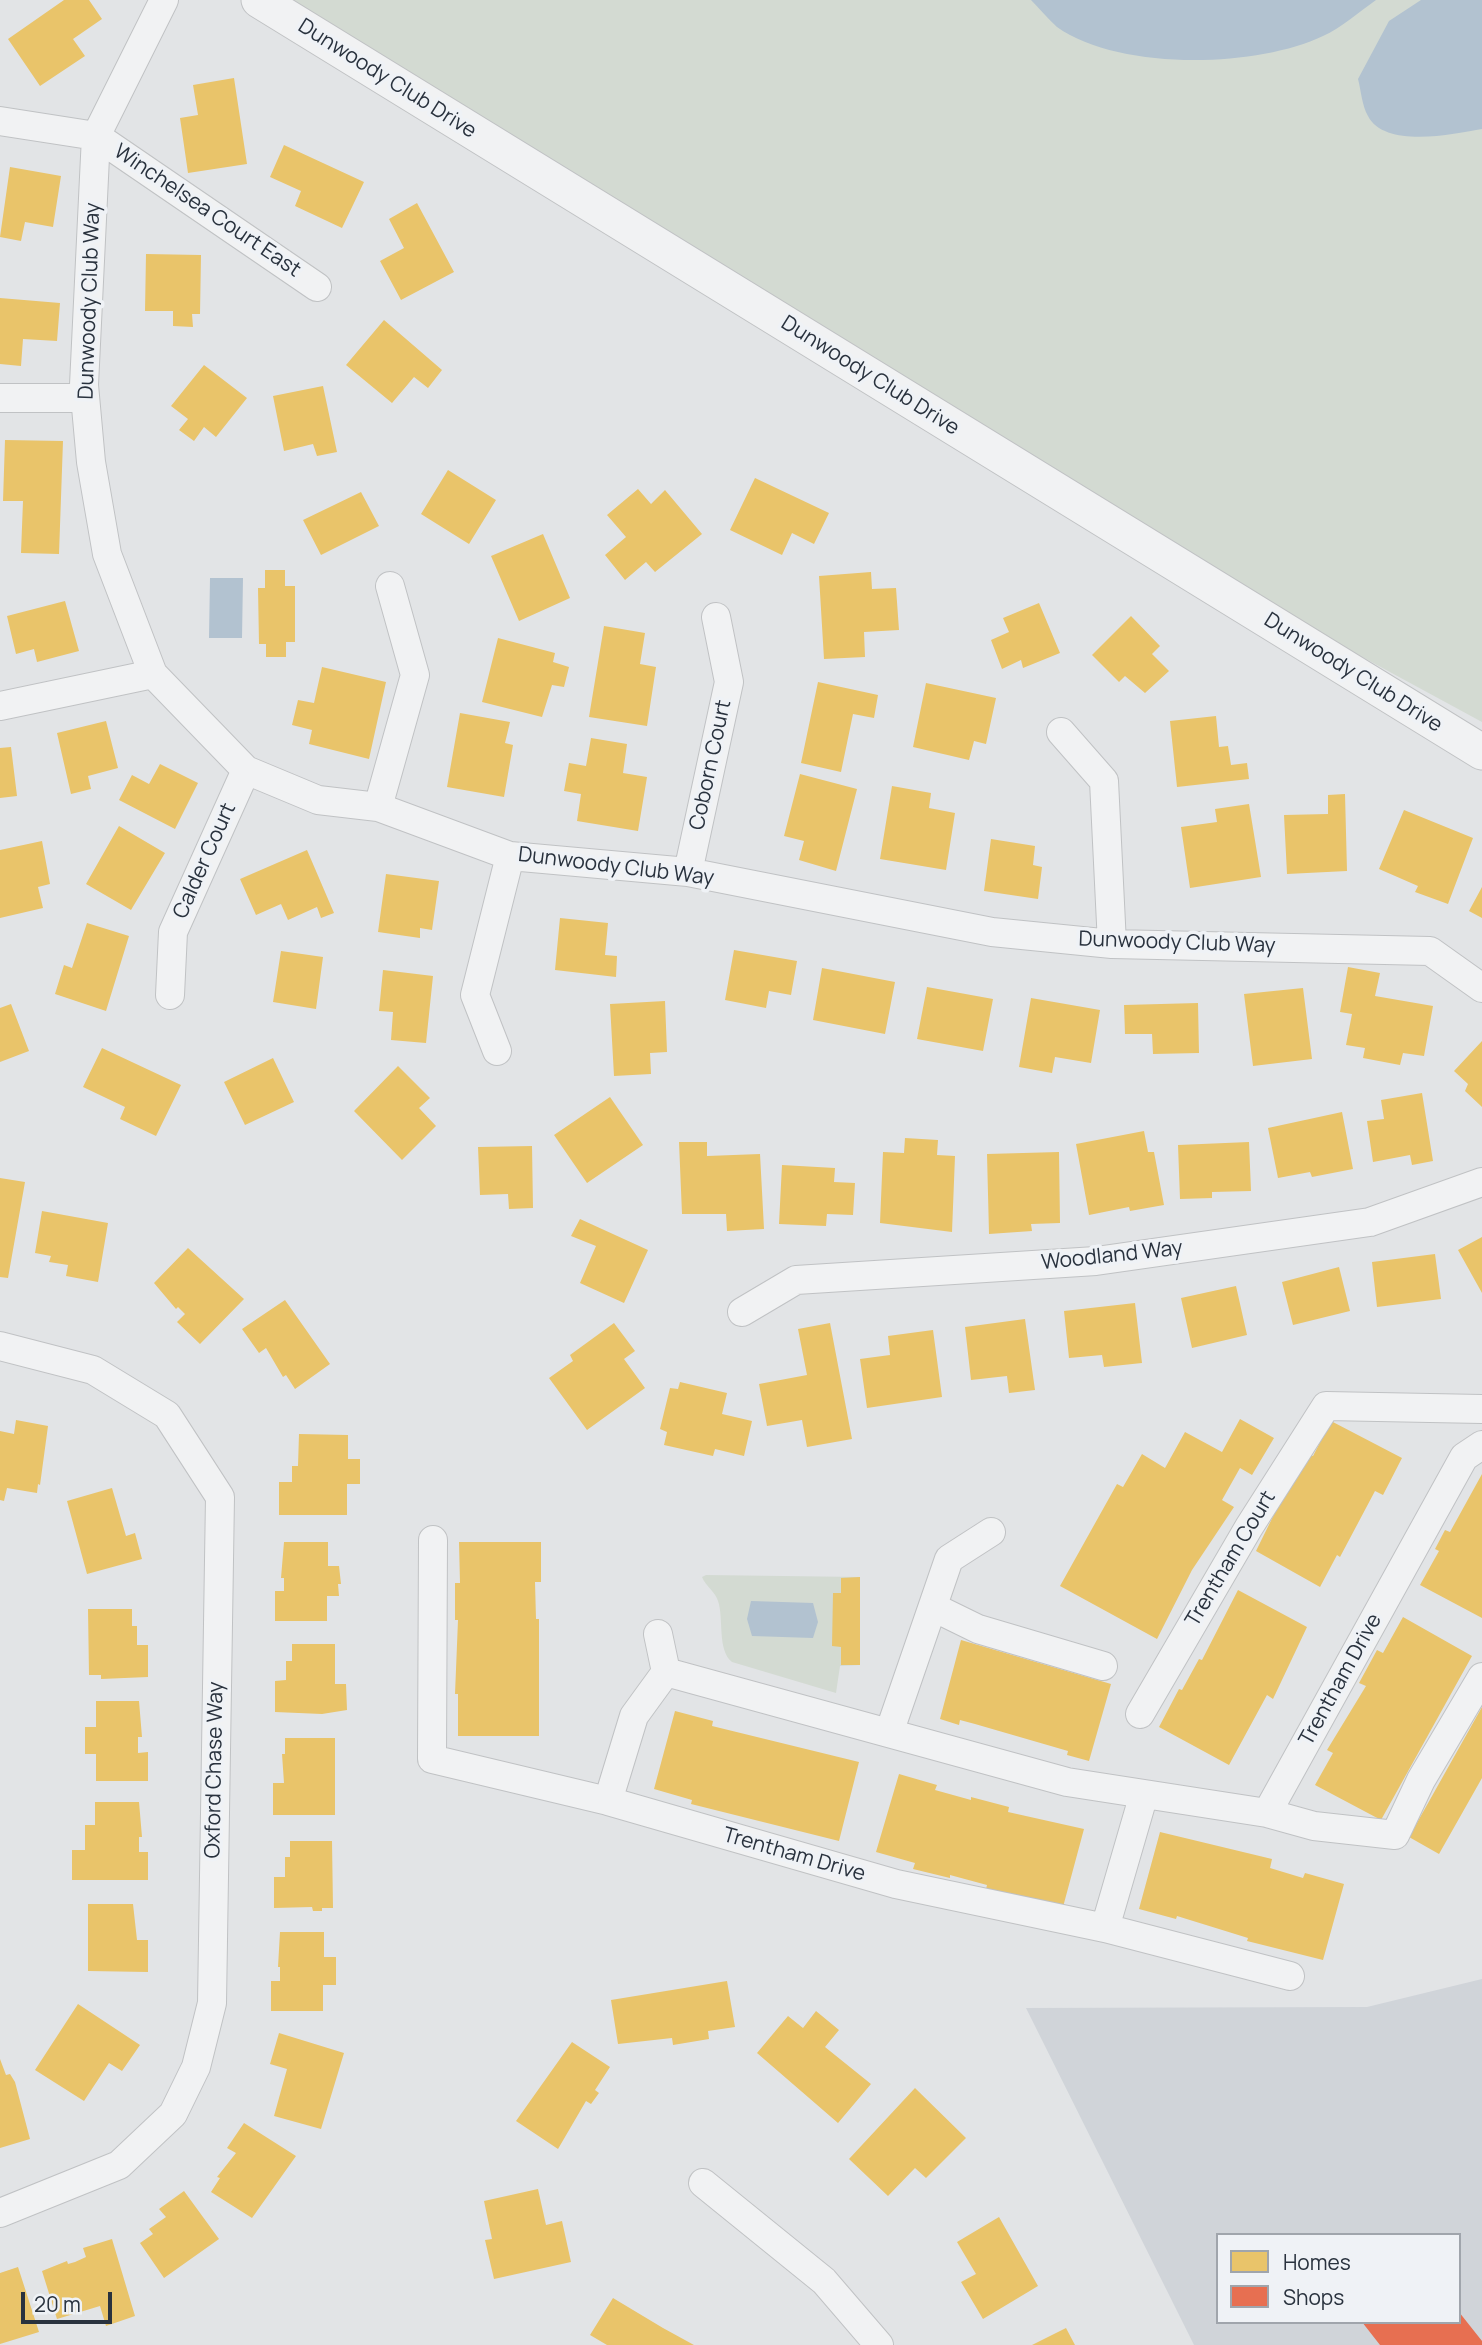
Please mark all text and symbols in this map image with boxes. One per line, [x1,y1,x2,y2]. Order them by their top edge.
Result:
street label: Dunwoody Club Drive [293,14,481,144]
street label: Winchelsea Court East [109,139,305,283]
street label: Dunwoody Club Way [74,202,106,400]
street label: Dunwoody Club Drive [776,311,964,441]
street label: Dunwoody Club Drive [1259,608,1447,738]
street label: Coborn Court [685,698,737,832]
street label: Calder Court [168,799,242,923]
street label: Dunwoody Club Way [517,842,715,892]
street label: Dunwoody Club Way [1078,927,1276,959]
street label: Woodland Way [1040,1236,1184,1276]
street label: Trentham Court [1181,1487,1281,1631]
street label: Trentham Drive [1294,1610,1388,1750]
street label: Oxford Chase Way [201,1681,229,1859]
street label: Trentham Drive [720,1823,868,1887]
legend [1216,2233,1461,2324]
text: Homes [1283,2248,1351,2276]
scale bar [24,2278,116,2322]
text: Shops [1283,2283,1344,2311]
text: 20 m [34,2290,81,2318]

